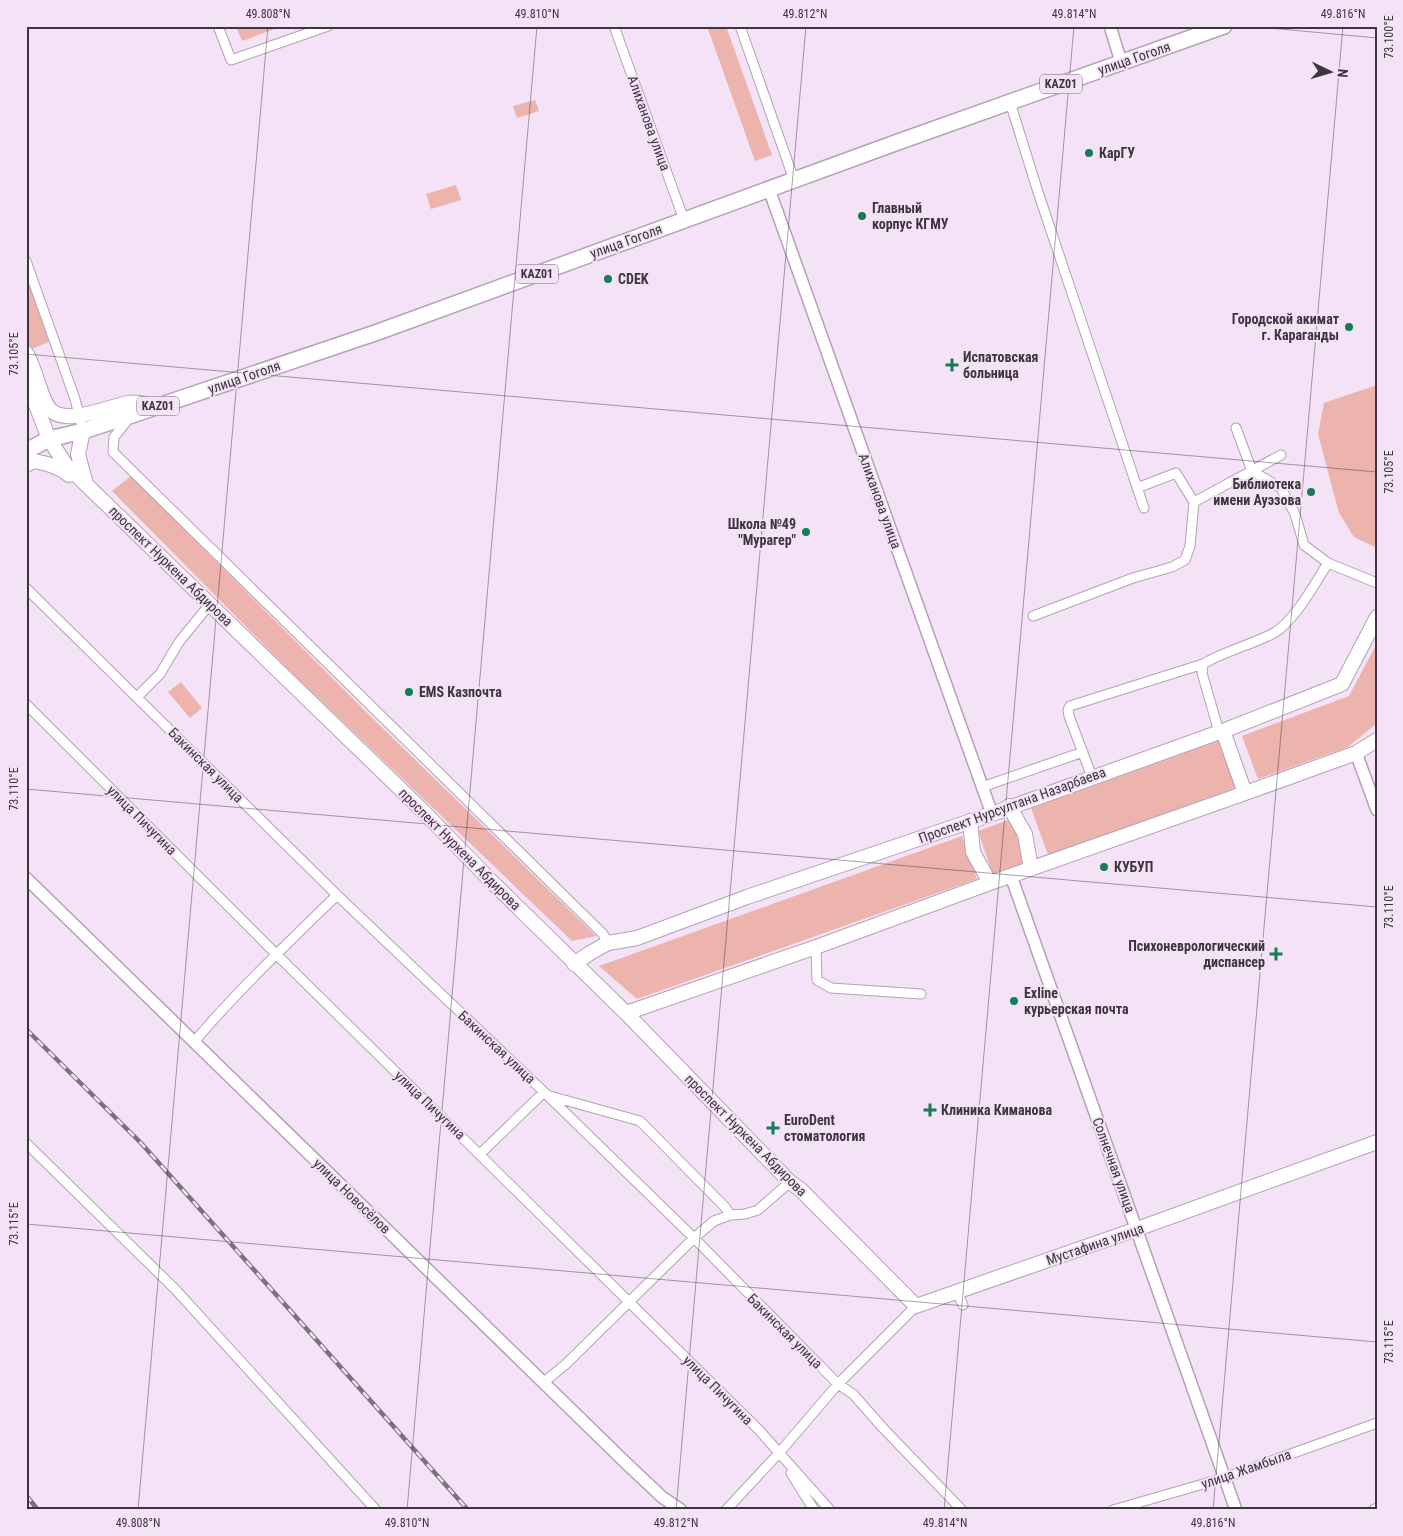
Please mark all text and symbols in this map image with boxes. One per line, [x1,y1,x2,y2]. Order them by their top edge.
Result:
text: 49.808°N [246,7,290,21]
text: 49.810°N [515,7,559,21]
text: 49.812°N [783,7,827,21]
text: 49.814°N [1052,7,1096,21]
text: 49.816°N [1321,7,1365,21]
text: 73.100°E [1382,15,1396,59]
street label: улица Гоголя [1096,38,1172,78]
north arrow [1306,48,1356,98]
text: N [1335,68,1351,78]
street label: Алиханова улица [624,73,674,173]
road number: KАZ01 [1040,74,1082,94]
place label: КарГУ [1099,145,1135,161]
marker: КарГУ [1083,147,1095,159]
place label: Главный корпус КГМУ [872,200,949,232]
marker: Главный корпус КГМУ [856,210,868,222]
street label: улица Гоголя [588,221,664,261]
road number: KАZ01 [516,264,558,284]
place label: CDEK [618,271,649,287]
marker: CDEK [602,273,614,285]
place label: Городской акимат г. Караганды [1232,311,1340,343]
marker: Городской акимат г. Караганды [1343,321,1355,333]
text: 73.105°E [7,332,21,376]
place label: Испатовская больница [963,349,1039,381]
street label: улица Гоголя [206,357,282,397]
marker: Испатовская больница [945,358,959,372]
road number: KАZ01 [137,396,179,416]
text: 73.105°E [1382,450,1396,494]
street label: Алиханова улица [855,451,905,551]
place label: Библиотека имени Ауэзова [1213,476,1301,508]
marker: Библиотека имени Ауэзова [1305,486,1317,498]
street label: проспект Нуркена Абдирова [106,503,236,629]
place label: Школа №49 "Мурагер" [728,516,797,548]
marker: Школа №49 "Мурагер" [800,526,812,538]
place label: EMS Казпочта [419,684,502,700]
marker: EMS Казпочта [403,686,415,698]
street label: Бакинская улица [165,724,247,806]
street label: Проспект Нурсултана Назарбаева [916,764,1108,846]
text: 73.110°E [7,767,21,811]
street label: улица Пичугина [104,782,180,858]
street label: проспект Нуркена Абдирова [396,785,524,913]
place label: КУБУП [1114,859,1153,875]
marker: КУБУП [1098,861,1110,873]
text: 73.110°E [1382,885,1396,929]
place label: Психоневрологический диспансер [1128,938,1265,970]
marker: Психоневрологический диспансер [1269,947,1283,961]
place label: Exline курьерская почта [1024,985,1129,1017]
marker: Exline курьерская почта [1008,995,1020,1007]
street label: Бакинская улица [455,1007,539,1087]
street label: улица Пичугина [391,1067,469,1143]
street label: проспект Нуркена Абдирова [682,1071,810,1199]
place label: Клиника Киманова [941,1102,1052,1118]
marker: Клиника Киманова [923,1103,937,1117]
place label: EuroDent стоматология [784,1112,865,1144]
street label: Солнечная улица [1089,1115,1139,1215]
marker: EuroDent стоматология [766,1121,780,1135]
street label: улица Новосёлов [310,1155,394,1237]
text: 73.115°E [7,1202,21,1246]
street label: Мустафина улица [1044,1220,1146,1268]
street label: Бакинская улица [744,1290,826,1372]
text: 73.115°E [1382,1320,1396,1364]
street label: улица Пичугина [680,1352,756,1428]
street label: улица Жамбыла [1199,1446,1293,1492]
text: 49.808°N [116,1516,160,1530]
text: 49.810°N [385,1516,429,1530]
text: 49.812°N [654,1516,698,1530]
text: 49.814°N [923,1516,967,1530]
text: 49.816°N [1191,1516,1235,1530]

